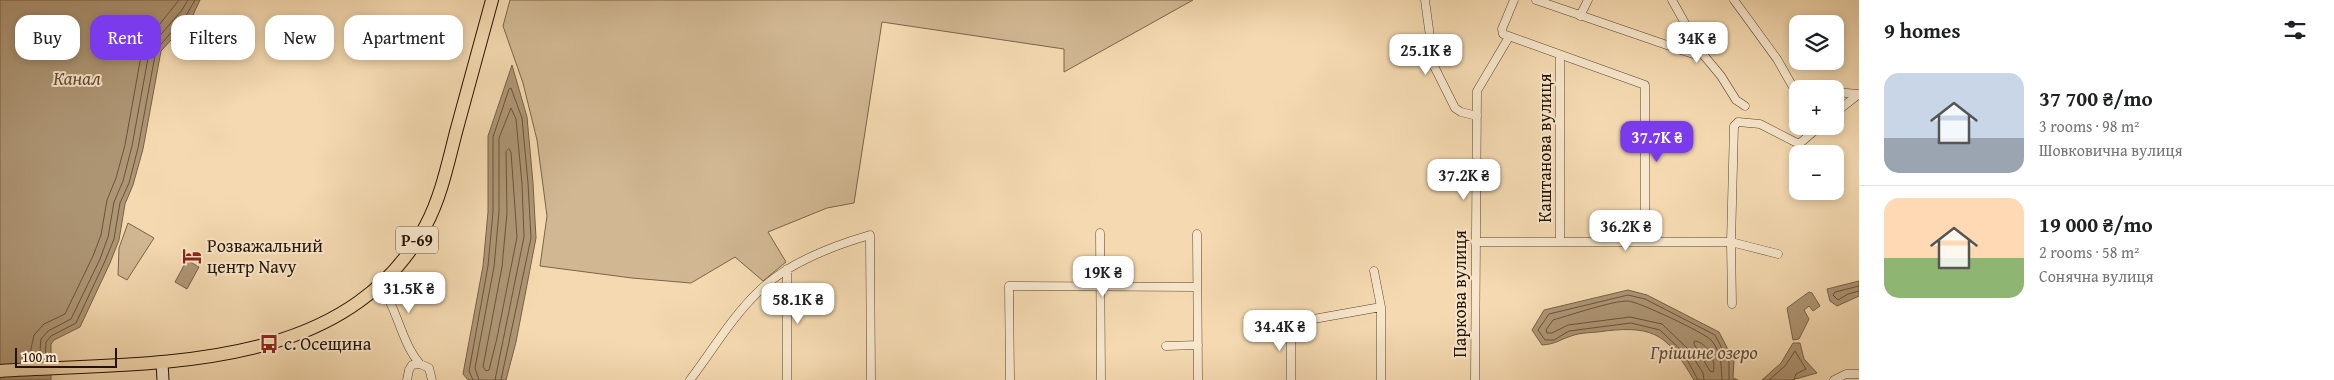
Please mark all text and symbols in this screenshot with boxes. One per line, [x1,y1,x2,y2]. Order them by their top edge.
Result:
chip: Buy [15,15,80,60]
chip: Rent [90,15,161,60]
chip: Filters [171,15,255,60]
chip: New [265,15,334,60]
chip: Apartment [344,15,463,60]
map controls [1789,15,1844,200]
button: layers [1789,15,1844,70]
text: 9 homes [1884,15,1960,46]
icon: filters [2281,16,2309,44]
pin: 34K ₴ [1662,22,1732,64]
text: 34K ₴ [1678,26,1716,50]
pin: 25.1K ₴ [1380,34,1472,76]
text: 25.1K ₴ [1400,38,1452,62]
water label: Канал [53,64,101,92]
street label: Каштанова вулиця [1531,73,1558,223]
button: + [1789,80,1844,135]
text: 37 700 ₴/mo [2039,83,2153,114]
icon: home [1924,93,1984,153]
text: 3 rooms · 98 m² [2039,114,2139,138]
pin: 37.7K ₴ [1611,120,1703,163]
text: 37.7K ₴ [1631,125,1683,149]
text: Шовковична вулиця [2039,138,2183,162]
button: − [1789,145,1844,200]
pin: 37.2K ₴ [1418,158,1510,201]
text: 37.2K ₴ [1438,163,1490,187]
text: 19 000 ₴/mo [2039,209,2153,240]
pin: 36.2K ₴ [1580,210,1672,252]
text: 36.2K ₴ [1600,214,1652,238]
icon: home [1924,218,1984,278]
road number: Р-69 [396,226,438,254]
street label: Паркова вулиця [1446,230,1473,358]
place label: Розважальний центр Navy [207,232,323,280]
text: 2 rooms · 58 m² [2039,240,2139,264]
hotel icon: Розважальний центр Navy [181,245,203,267]
pin: 19K ₴ [1068,256,1138,298]
text: 19K ₴ [1084,260,1122,284]
text: Сонячна вулиця [2039,264,2154,288]
pin: 31.5K ₴ [363,272,455,314]
text: 31.5K ₴ [383,276,435,300]
pin: 58.1K ₴ [752,282,844,325]
text: 58.1K ₴ [772,287,824,311]
pin: 34.4K ₴ [1234,310,1326,352]
text: 34.4K ₴ [1254,314,1306,338]
place label: с. Осещина [284,330,372,357]
bus stop icon: с. Осещина [258,333,280,355]
water label: Грішине озеро [1649,338,1758,366]
scale bar [15,345,118,368]
text: 100 m [22,347,57,367]

